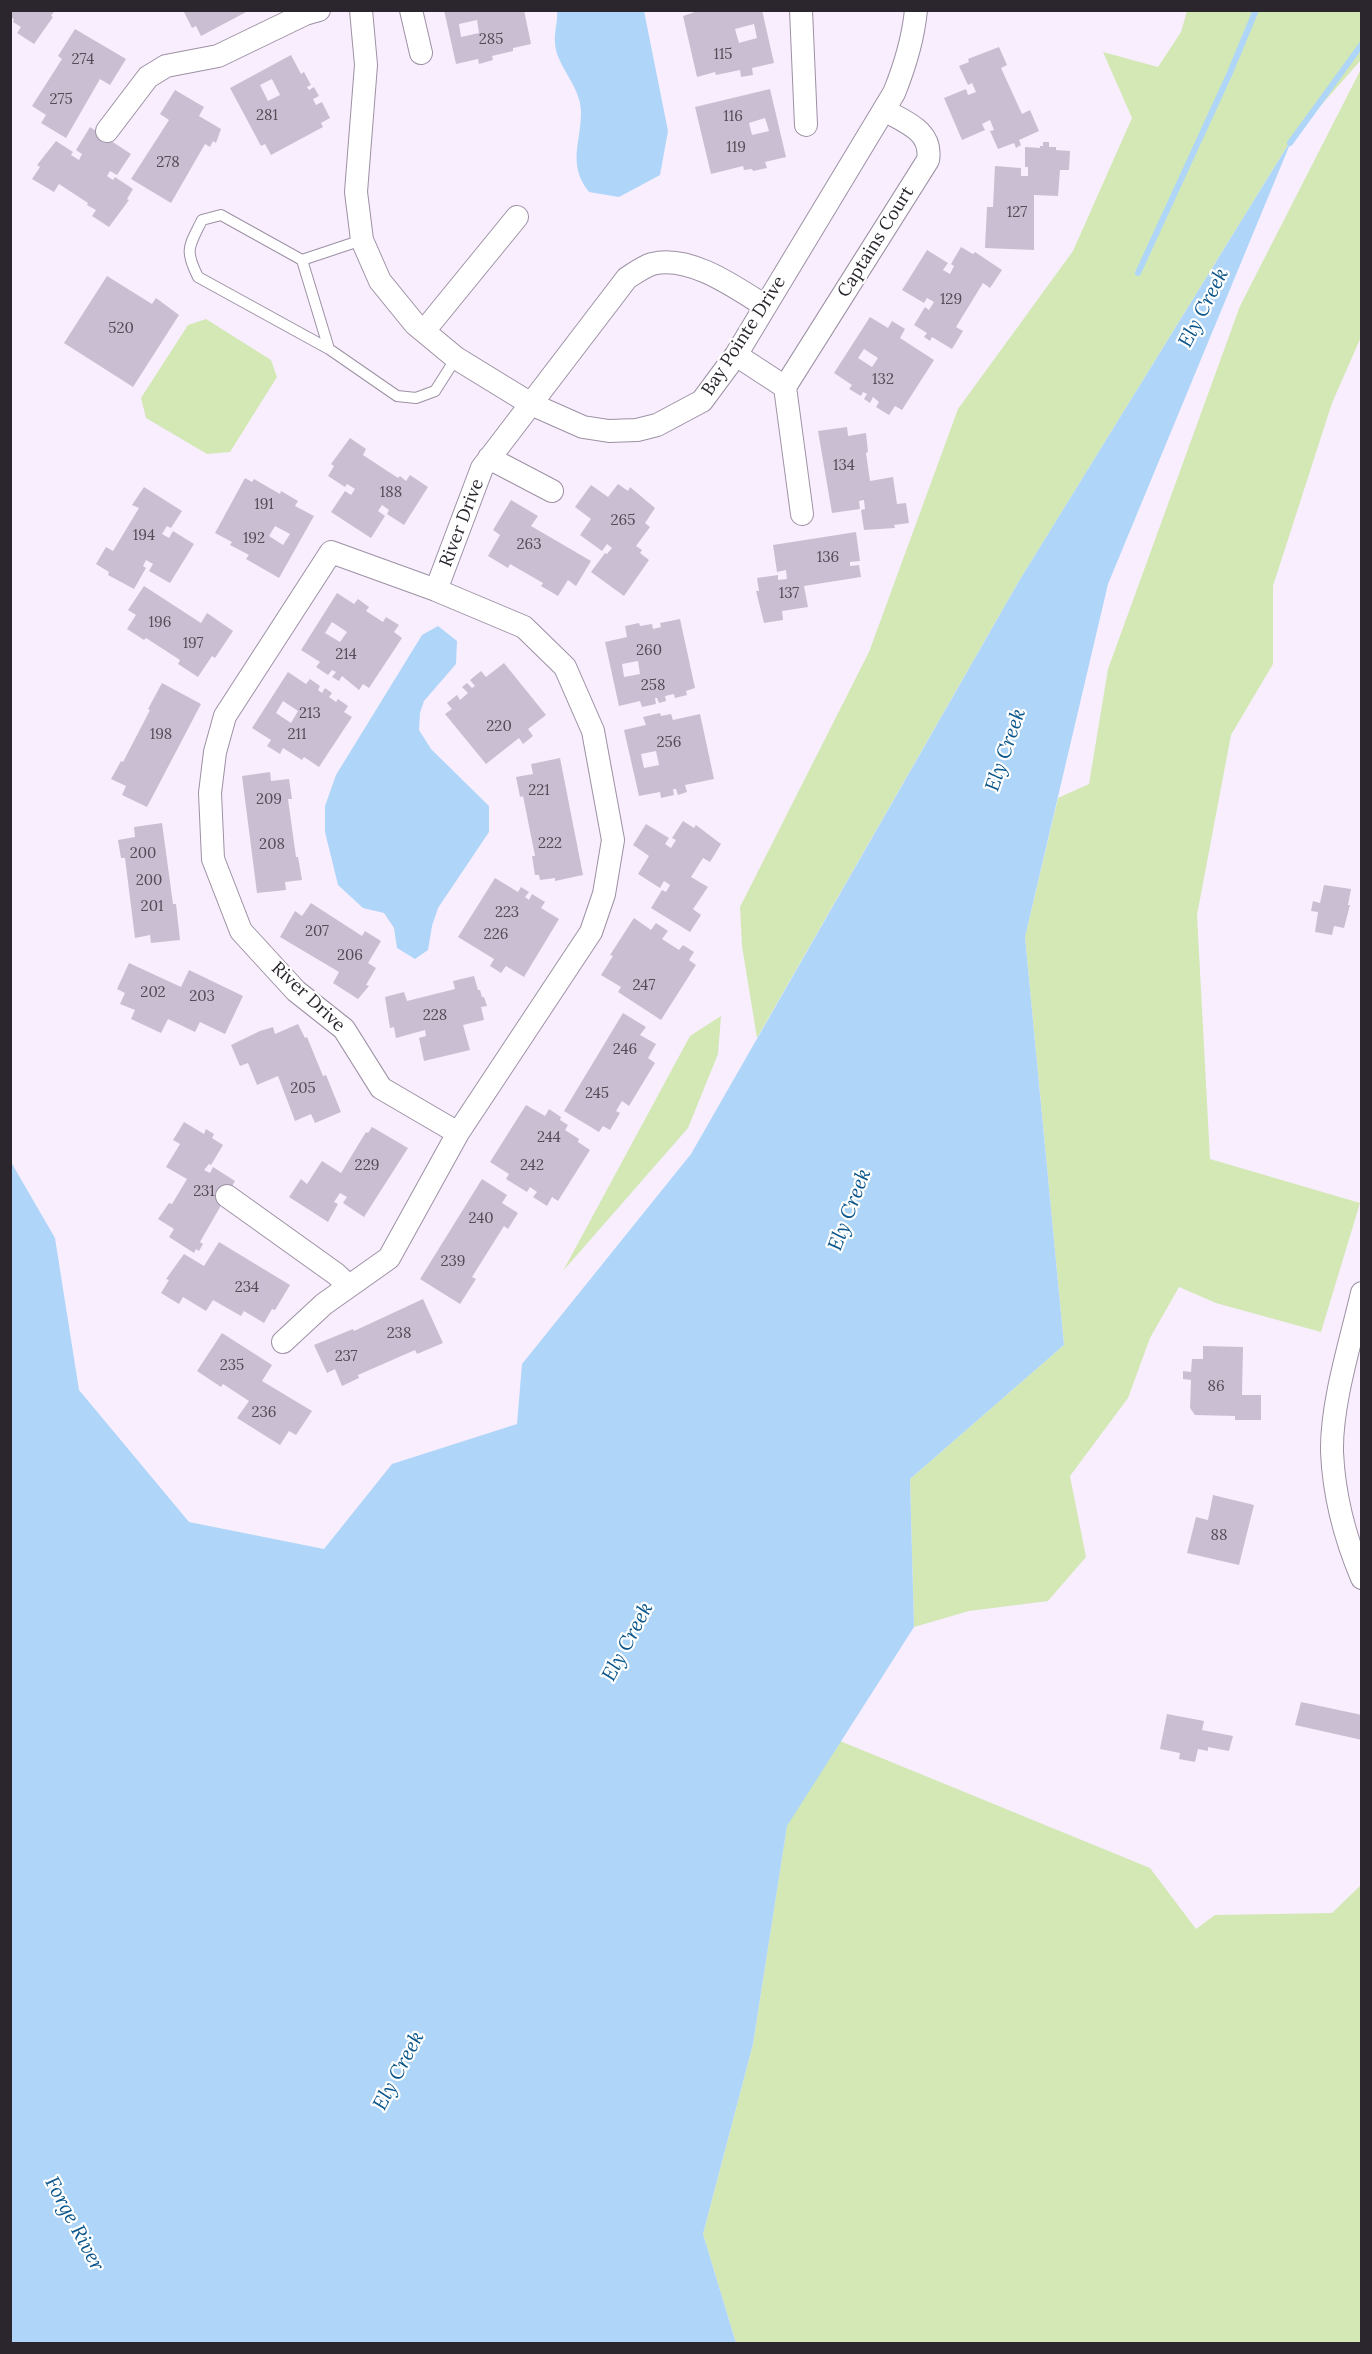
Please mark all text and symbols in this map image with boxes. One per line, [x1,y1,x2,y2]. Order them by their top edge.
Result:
house number: 285 [479,31,503,49]
house number: 115 [713,46,733,64]
house number: 274 [72,51,94,69]
house number: 275 [49,91,73,109]
house number: 281 [256,107,278,125]
house number: 116 [723,108,743,126]
house number: 119 [726,139,746,157]
house number: 278 [156,154,180,172]
street label: Captains Court [833,183,919,301]
house number: 127 [1007,204,1027,222]
water label: Ely Creek [1174,264,1234,352]
street label: Bay Pointe Drive [697,272,791,400]
house number: 129 [940,291,962,309]
house number: 520 [108,320,134,338]
house number: 132 [872,371,894,389]
house number: 134 [833,457,855,475]
street label: River Drive [435,476,489,570]
house number: 188 [380,484,402,502]
house number: 191 [254,496,274,514]
house number: 265 [611,512,635,530]
house number: 194 [133,527,155,545]
house number: 192 [243,530,265,548]
house number: 263 [516,536,542,554]
house number: 136 [817,549,839,567]
house number: 137 [779,585,799,603]
house number: 196 [149,614,171,632]
house number: 197 [183,635,203,653]
house number: 260 [636,642,662,660]
house number: 214 [335,646,357,664]
house number: 258 [641,677,665,695]
house number: 213 [299,705,321,723]
water label: Ely Creek [981,706,1031,794]
house number: 220 [486,718,512,736]
house number: 198 [150,726,172,744]
house number: 211 [288,726,306,744]
house number: 256 [657,734,681,752]
house number: 221 [528,782,550,800]
house number: 209 [256,791,282,809]
house number: 222 [538,835,562,853]
house number: 208 [259,836,285,854]
house number: 200 [130,845,156,863]
house number: 200 [136,872,162,890]
house number: 201 [141,898,163,916]
house number: 223 [495,904,519,922]
house number: 207 [305,923,329,941]
house number: 226 [484,926,508,944]
house number: 206 [337,947,363,965]
street label: River Drive [267,958,349,1036]
house number: 247 [633,977,655,995]
house number: 202 [140,984,166,1002]
house number: 203 [189,988,215,1006]
house number: 228 [423,1007,447,1025]
house number: 246 [613,1041,637,1059]
house number: 205 [290,1080,316,1098]
house number: 245 [585,1085,609,1103]
house number: 244 [537,1129,561,1147]
house number: 229 [355,1157,379,1175]
house number: 242 [520,1157,544,1175]
water label: Ely Creek [823,1166,877,1254]
house number: 231 [193,1183,215,1201]
house number: 240 [468,1210,494,1228]
house number: 239 [441,1253,465,1271]
house number: 234 [235,1279,259,1297]
house number: 238 [387,1325,411,1343]
house number: 237 [335,1348,357,1366]
house number: 235 [220,1357,244,1375]
house number: 86 [1207,1378,1225,1396]
house number: 236 [252,1404,276,1422]
house number: 88 [1211,1527,1227,1545]
water label: Ely Creek [597,1598,659,1686]
water label: Ely Creek [368,2027,430,2115]
water label: Forge River [39,2173,109,2275]

